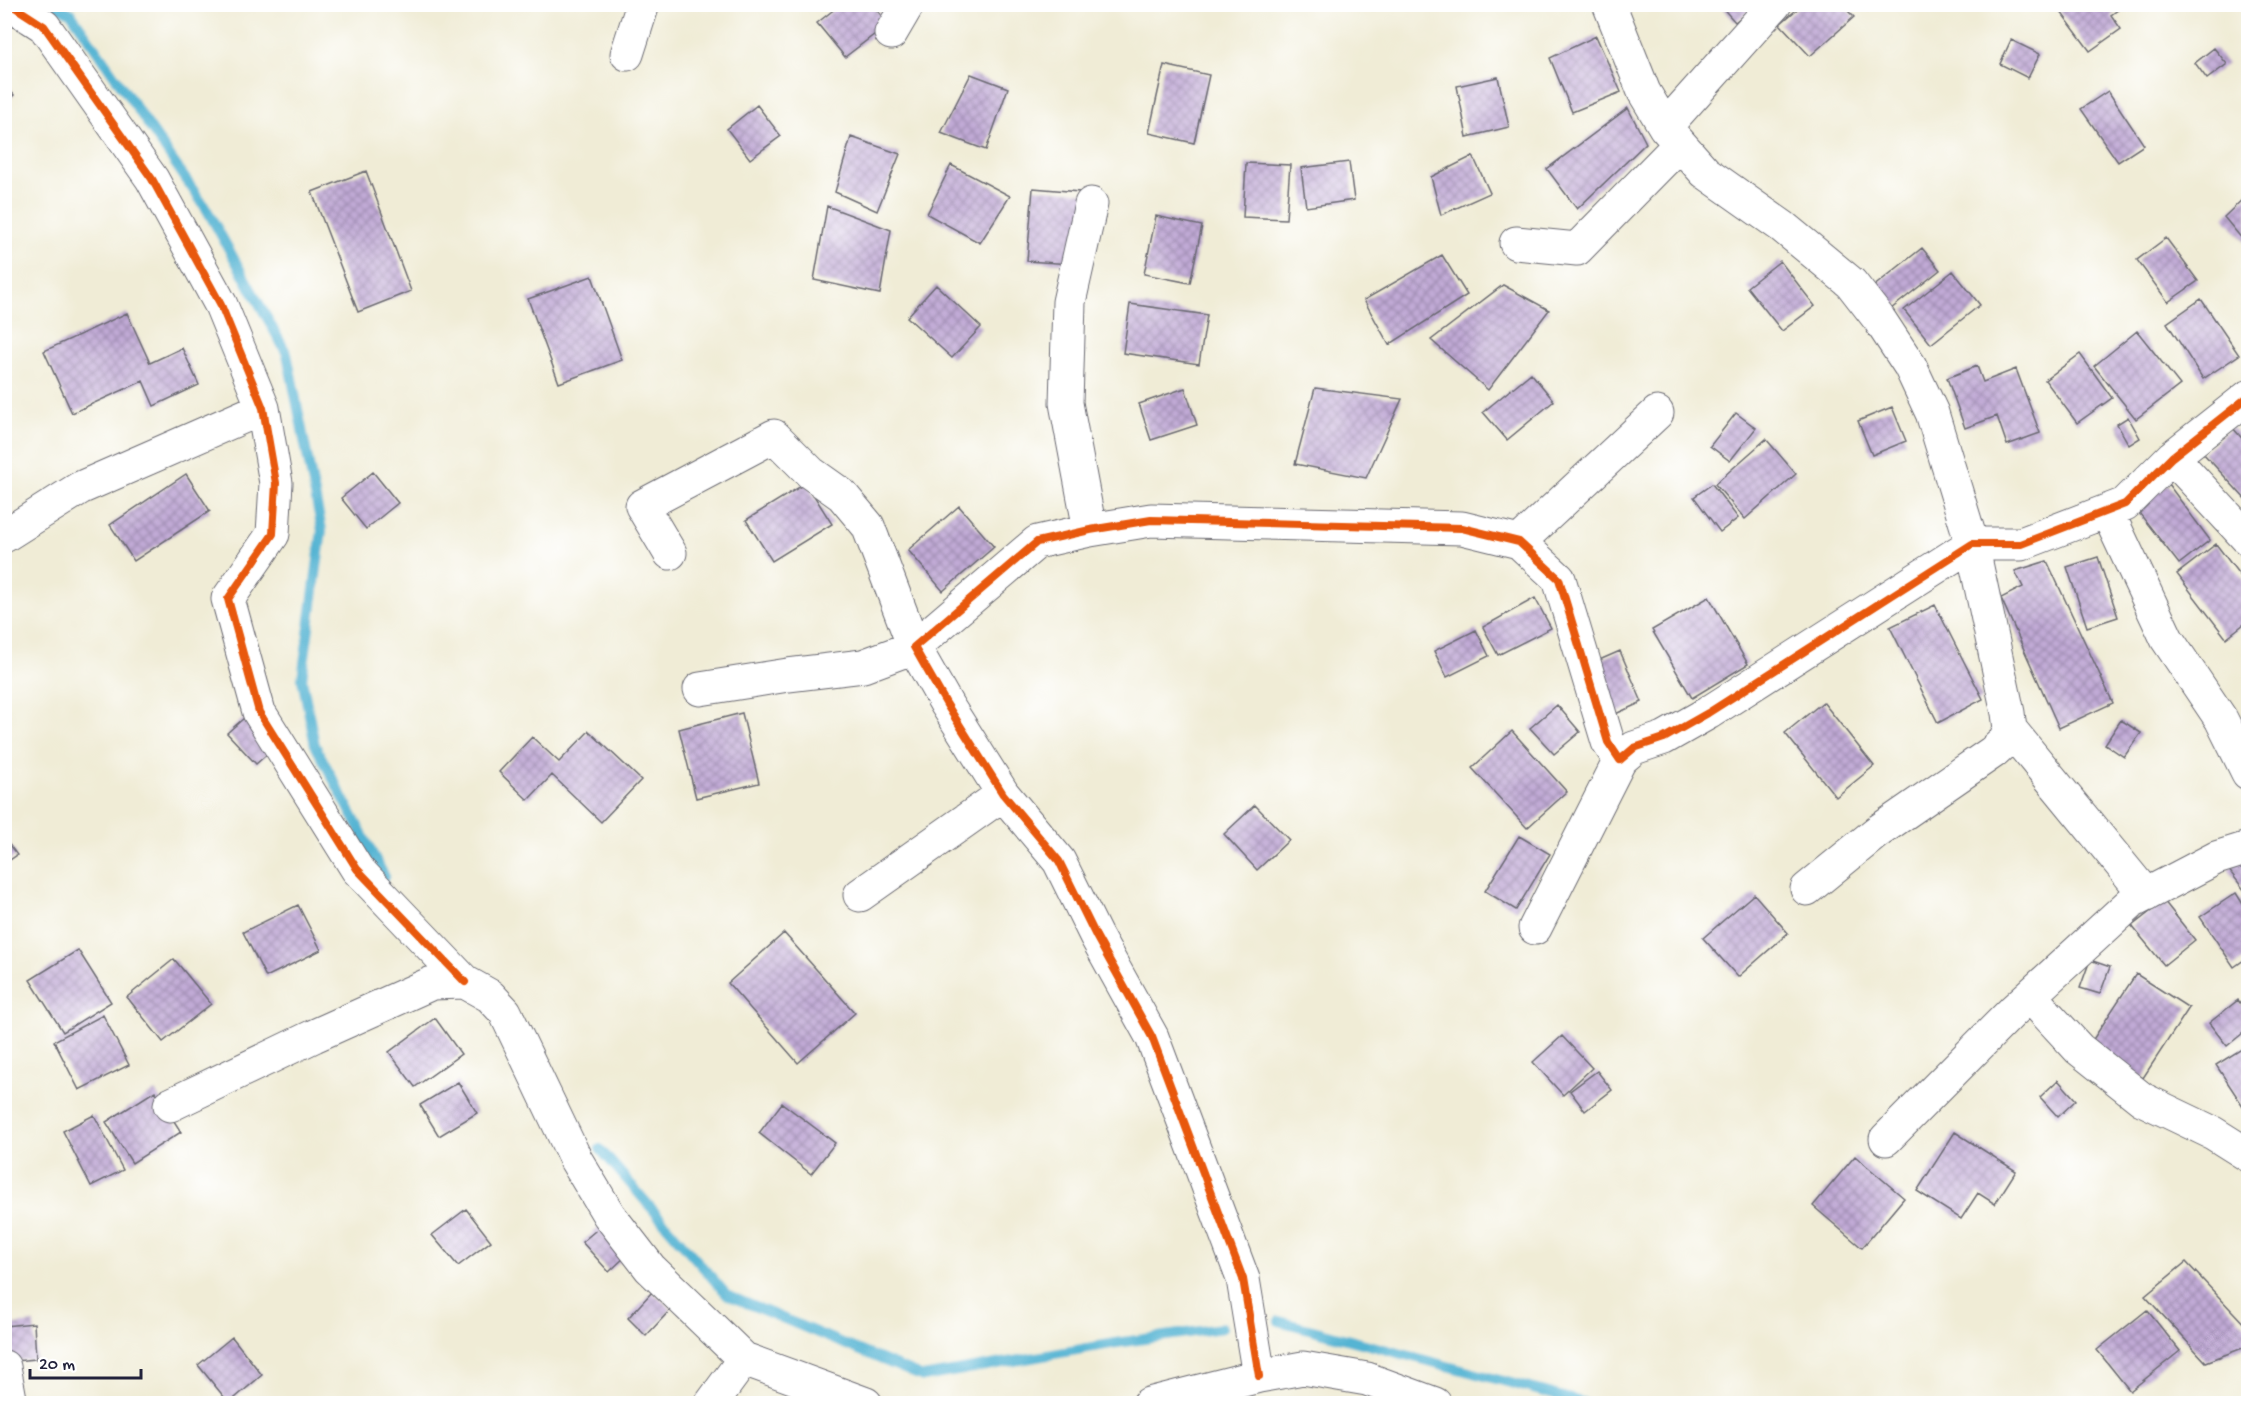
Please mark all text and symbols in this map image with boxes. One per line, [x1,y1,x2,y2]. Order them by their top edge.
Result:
scale bar [30,1342,141,1380]
text: 20 m [39,1355,75,1376]

